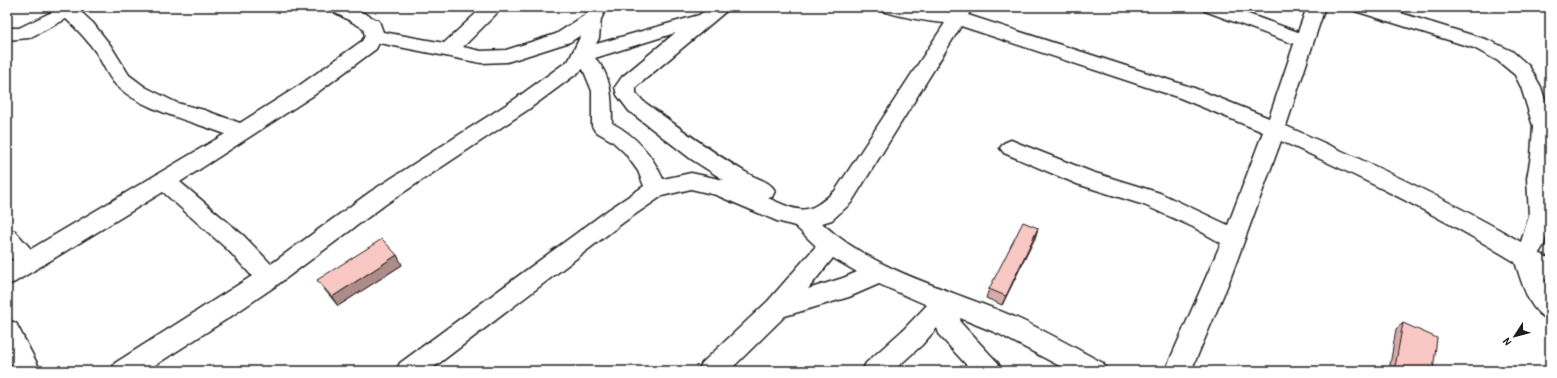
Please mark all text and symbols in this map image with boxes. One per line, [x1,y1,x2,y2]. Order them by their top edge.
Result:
north arrow [1495,316,1535,356]
text: N [1499,335,1514,348]

